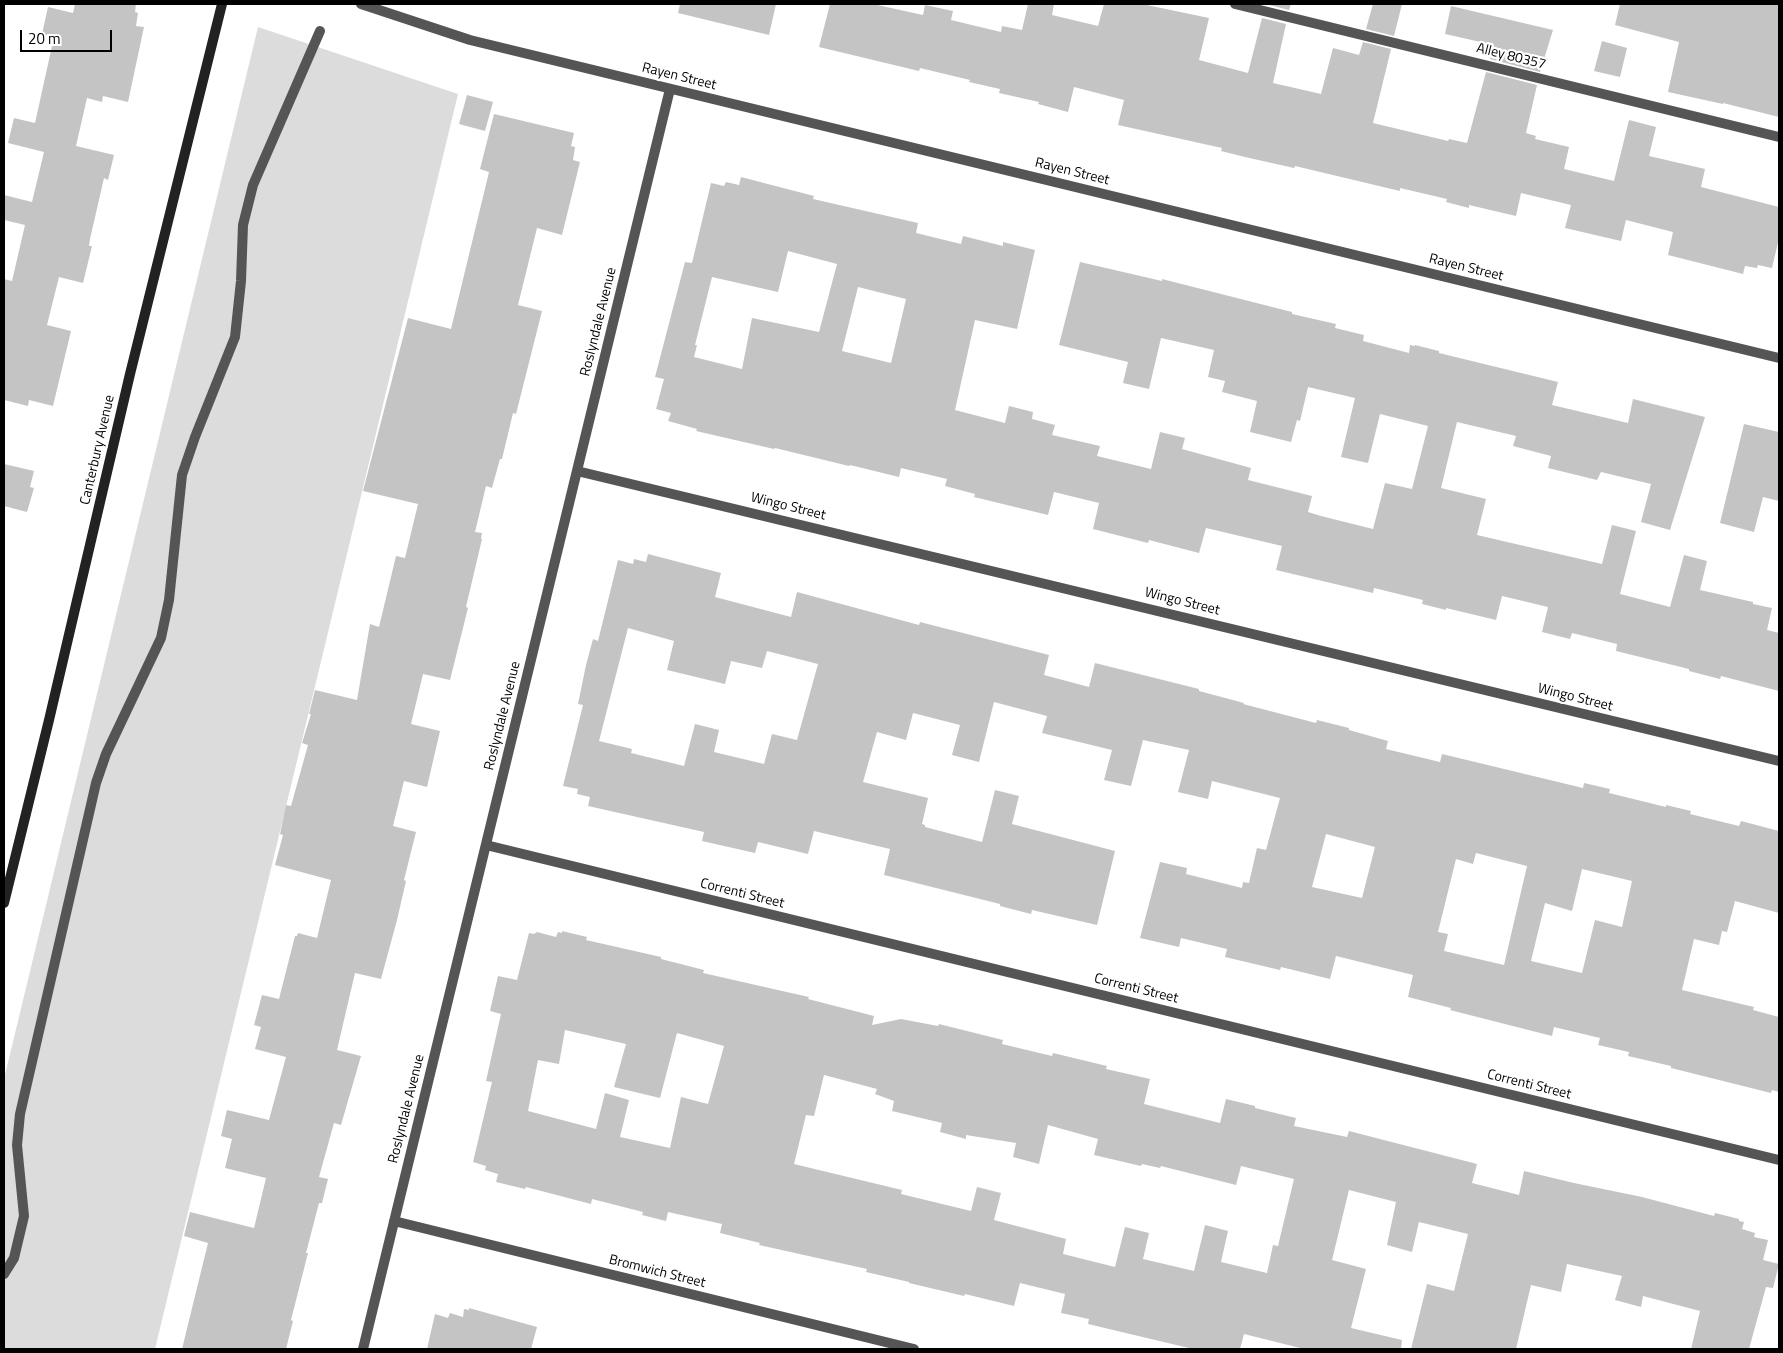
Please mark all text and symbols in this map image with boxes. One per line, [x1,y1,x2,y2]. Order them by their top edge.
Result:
scale bar [22,20,115,52]
text: 20 m [28,27,61,50]
street label: Alley 80357 [1475,40,1547,74]
street label: Rayen Street [640,60,718,94]
street label: Rayen Street [1033,155,1111,189]
street label: Rayen Street [1427,251,1505,285]
street label: Roslyndale Avenue [577,266,621,378]
street label: Canterbury Avenue [77,393,119,507]
street label: Wingo Street [749,490,827,524]
street label: Wingo Street [1143,585,1221,619]
street label: Roslyndale Avenue [481,660,525,772]
street label: Wingo Street [1536,681,1614,715]
street label: Correnti Street [698,875,786,913]
street label: Correnti Street [1092,970,1180,1008]
street label: Roslyndale Avenue [385,1053,429,1165]
street label: Correnti Street [1485,1066,1573,1104]
street label: Bromwich Street [607,1252,707,1292]

